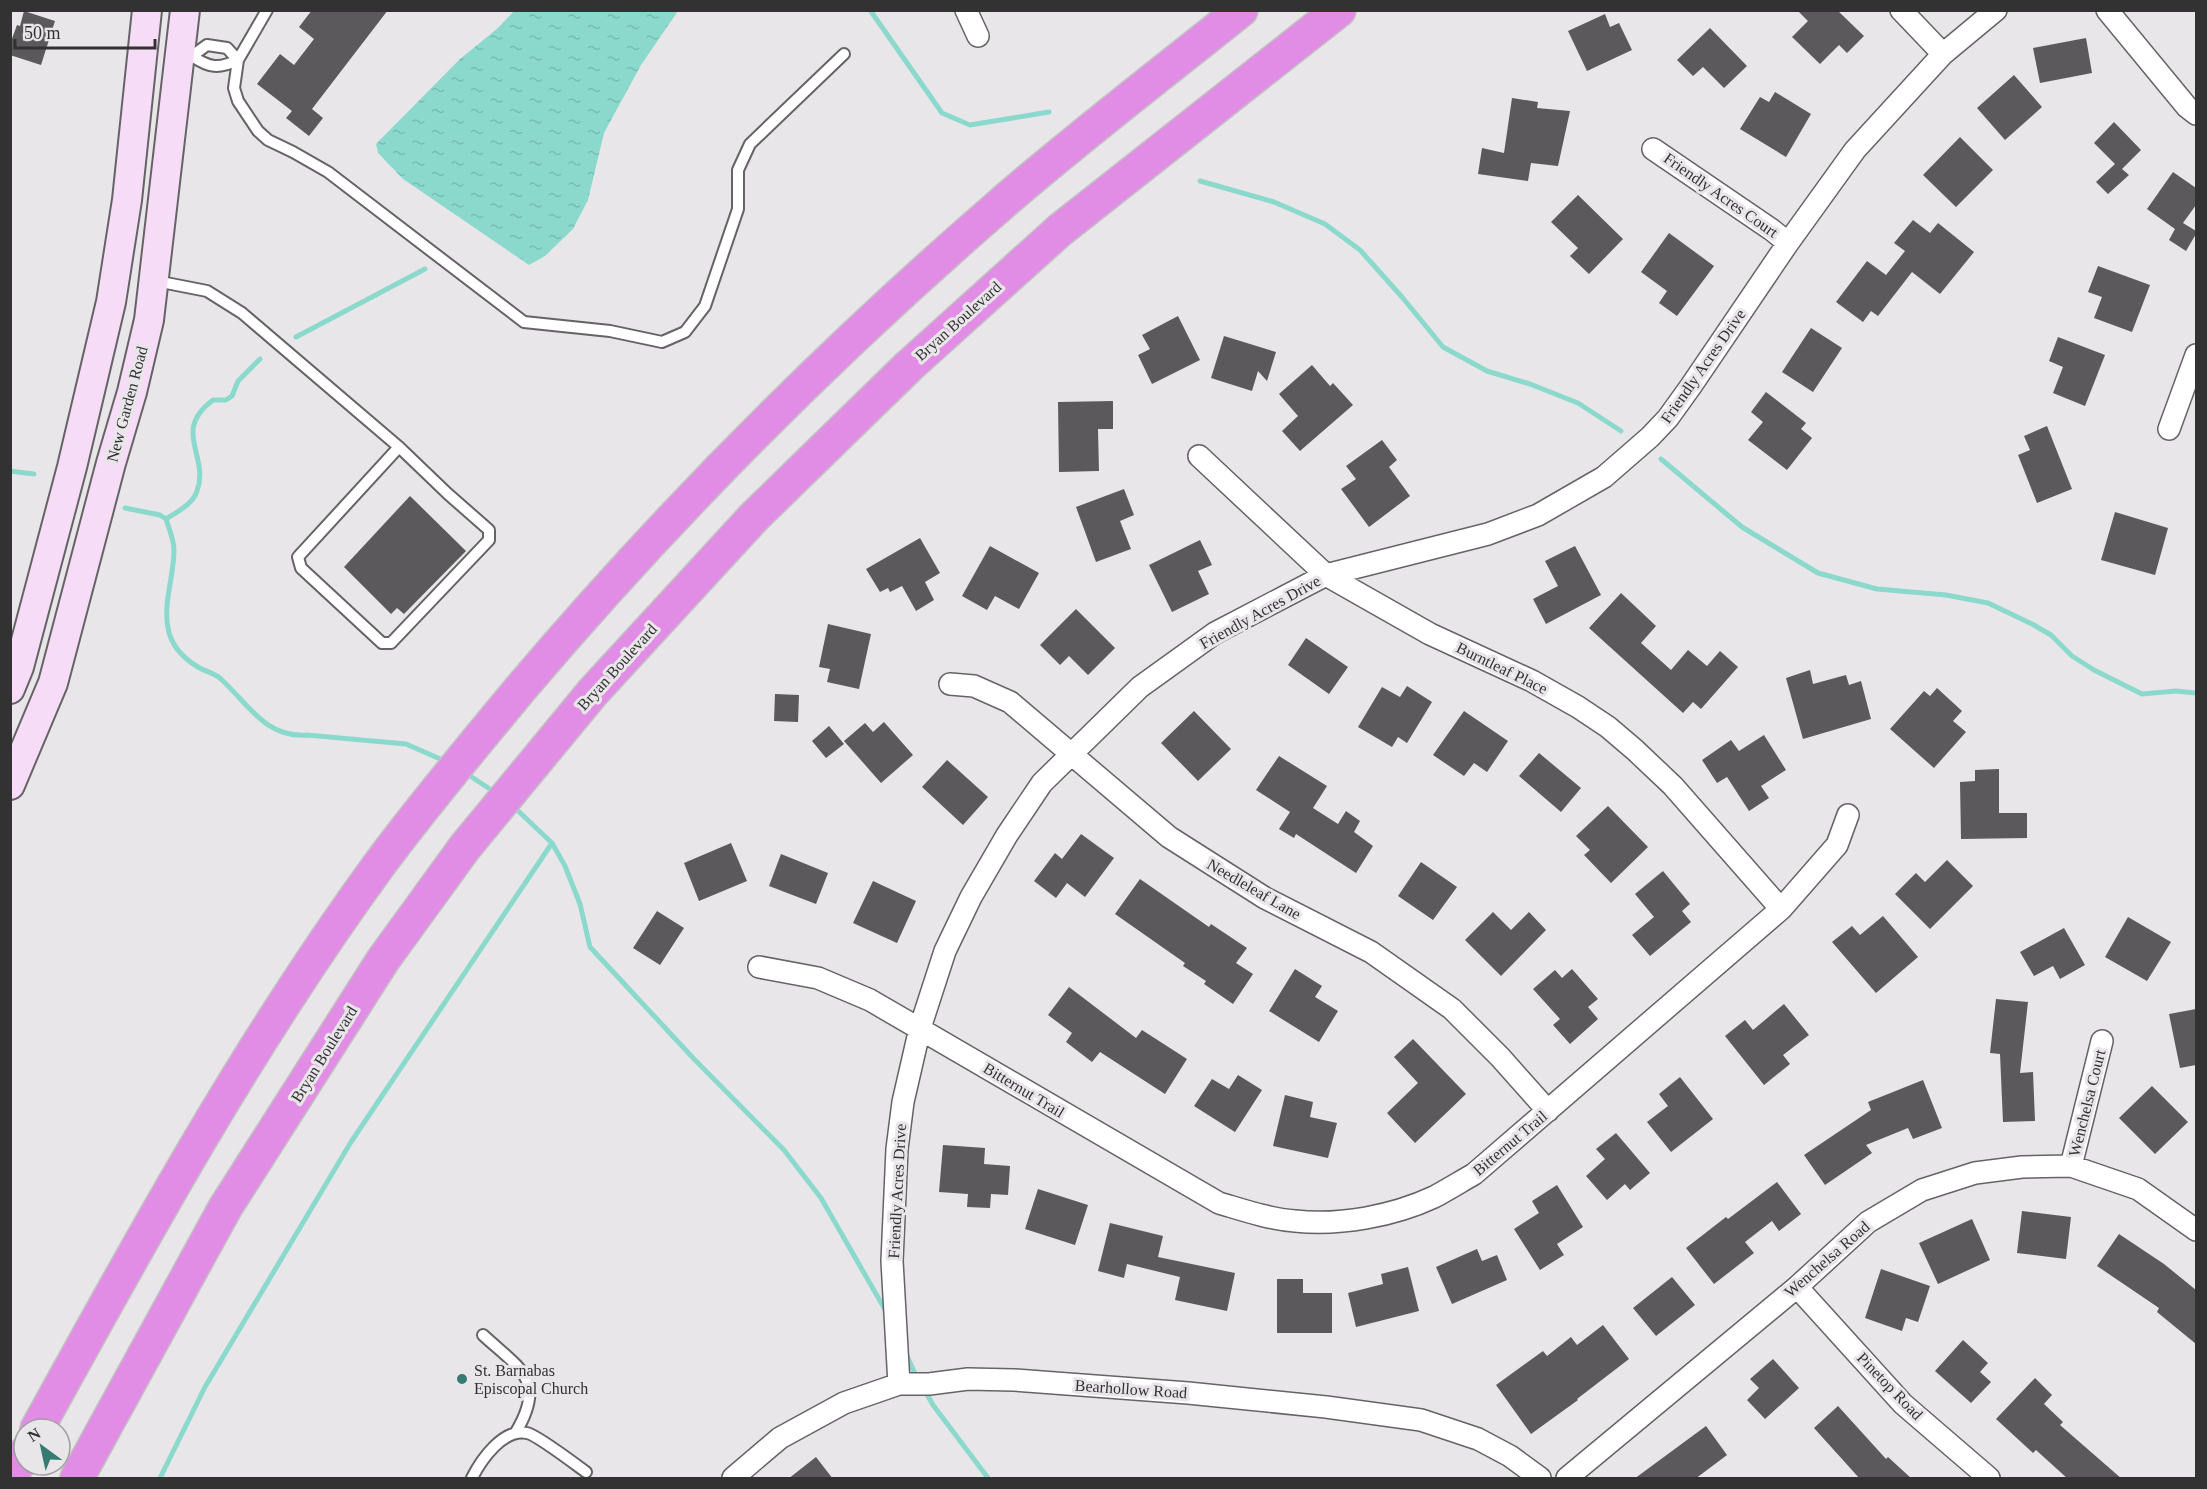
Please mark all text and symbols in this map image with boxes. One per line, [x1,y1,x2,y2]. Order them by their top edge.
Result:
scale bar [15,12,154,50]
text: 50 m [24,23,61,43]
street label: Friendly Acres Court [1660,149,1782,242]
street label: Bryan Boulevard [912,278,1005,365]
street label: Friendly Acres Drive [1657,306,1750,427]
street label: New Garden Road [103,344,151,464]
street label: Friendly Acres Drive [1197,572,1324,653]
street label: Bryan Boulevard [574,621,661,714]
street label: Burntleaf Place [1454,639,1550,697]
street label: Needleleaf Lane [1204,855,1304,923]
street label: Bryan Boulevard [288,1003,361,1106]
street label: Wenchelsa Court [2066,1047,2109,1158]
street label: Bitternut Trail [981,1059,1068,1121]
street label: Bitternut Trail [1470,1107,1551,1179]
street label: Friendly Acres Drive [885,1123,910,1259]
street label: Wenchelsa Road [1781,1218,1873,1300]
street label: Pinetop Road [1853,1349,1926,1424]
place label: St. Barnabas Episcopal Church [474,1362,588,1398]
marker: St. Barnabas Episcopal Church [455,1372,469,1386]
street label: Bearhollow Road [1074,1377,1188,1401]
north arrow [12,1417,72,1477]
text: N [25,1424,44,1445]

